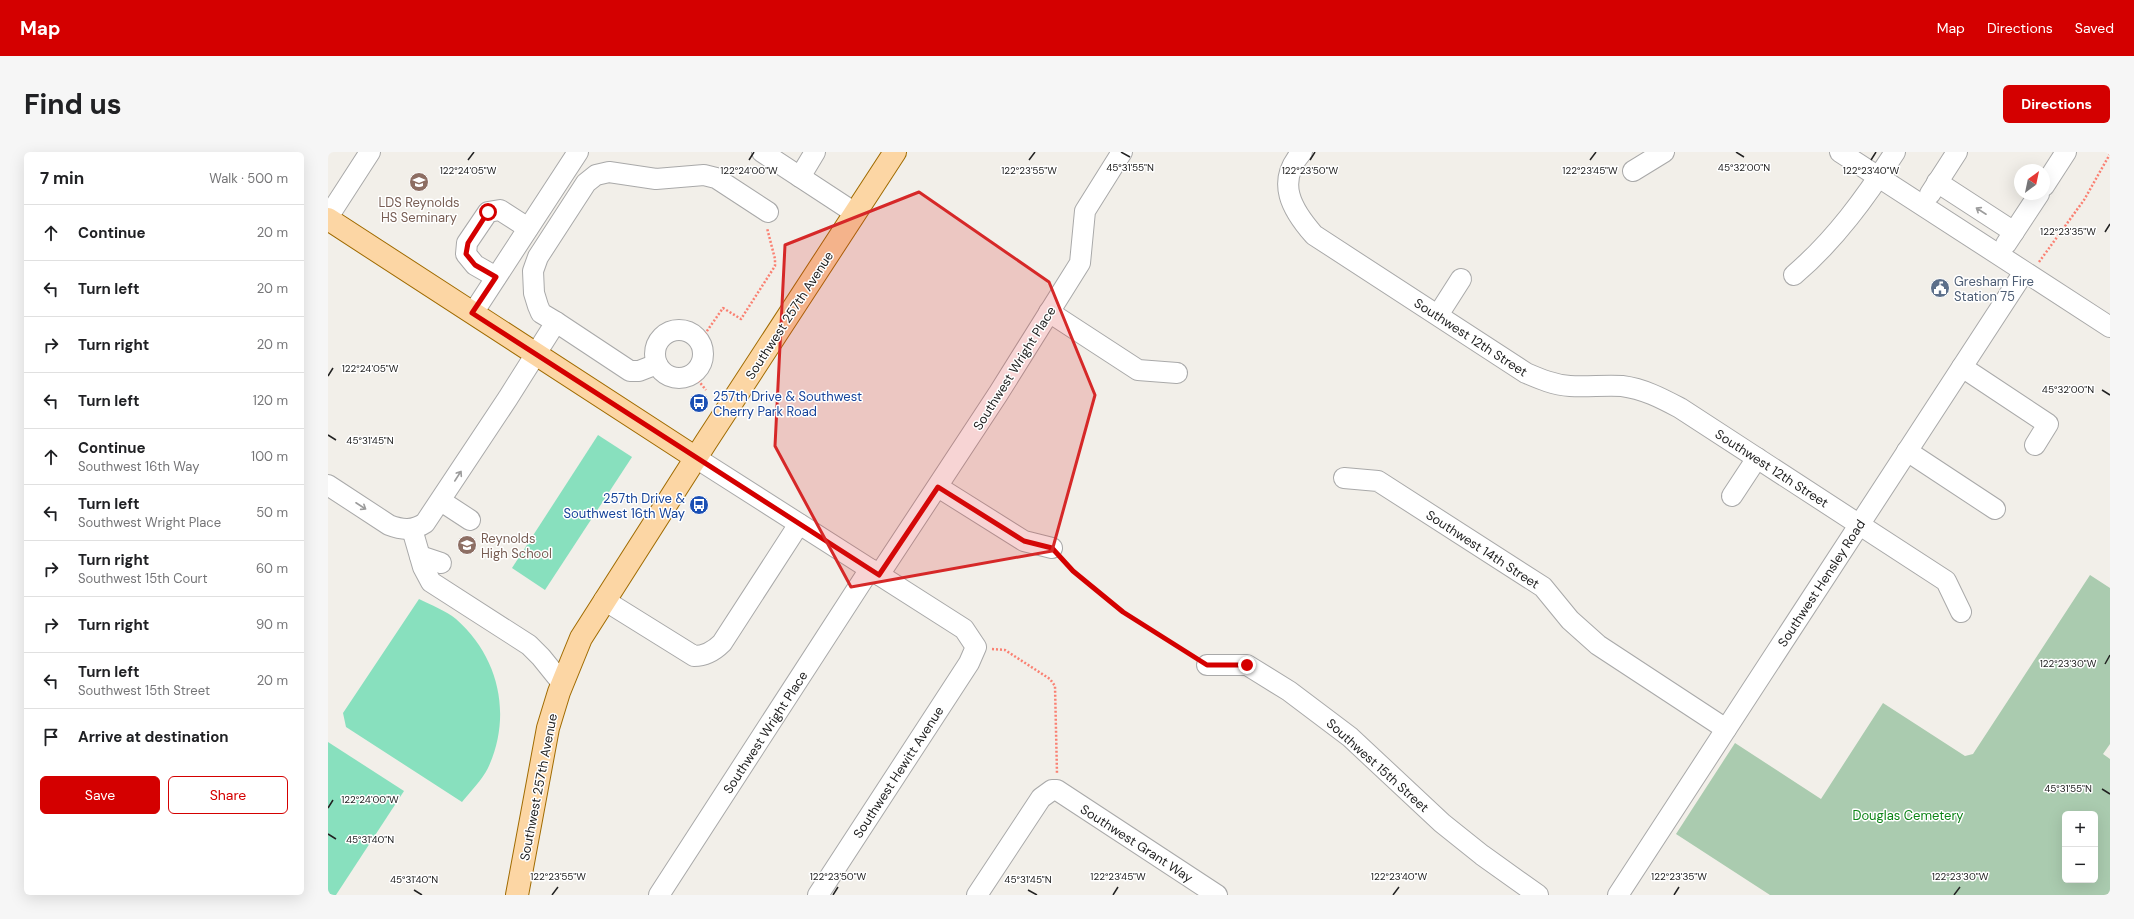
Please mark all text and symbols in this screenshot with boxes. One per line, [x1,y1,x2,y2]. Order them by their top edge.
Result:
text: Map [20,16,60,41]
text: Map [1937,19,1965,37]
text: Directions [1987,19,2053,37]
text: Saved [2075,19,2114,37]
button: Directions [2003,85,2110,123]
text: Find us [24,86,122,123]
text: 45°31'55"N [1106,161,1154,174]
text: 45°32'00"N [1718,161,1770,174]
text: 122°24'05"W [440,164,497,177]
text: 122°24'00"W [720,164,778,177]
text: 122°23'55"W [1001,164,1057,177]
text: 122°23'50"W [1282,164,1339,177]
text: 122°23'45"W [1562,164,1618,177]
text: 122°23'40"W [1843,164,1899,177]
north arrow [2014,164,2050,200]
text: 7 min [40,167,84,189]
text: Walk · 500 m [209,170,288,187]
school or university icon: LDS Reynolds HS Seminary [408,171,430,193]
place label: LDS Reynolds HS Seminary [378,194,460,226]
route start [479,203,497,221]
one-way arrow [1976,207,1987,215]
icon: ahead [40,222,62,244]
text: Continue [78,223,146,243]
text: 20 m [257,224,288,241]
text: 122°23'35"W [2040,225,2096,238]
street label: Southwest 257th Avenue [742,248,837,383]
place label: Gresham Fire Station 75 [1954,273,2034,305]
public building icon: Gresham Fire Station 75 [1929,277,1951,299]
icon: left [40,278,62,300]
text: Turn left [78,279,139,299]
text: 20 m [257,280,288,297]
street label: Southwest 12th Street [1411,294,1531,380]
street label: Southwest Wright Place [969,303,1060,433]
icon: right [40,334,62,356]
text: Turn right [78,335,149,355]
text: 20 m [257,336,288,353]
text: 122°24'05"W [342,362,399,375]
text: 45°32'00"N [2042,383,2094,396]
place label: 257th Drive & Southwest Cherry Park Road [713,388,862,420]
icon: left [40,390,62,412]
text: Turn left [78,391,139,411]
text: 120 m [253,392,288,409]
bus stop icon: 257th Drive & Southwest Cherry Park Road [688,392,710,414]
street label: Southwest 12th Street [1712,425,1832,511]
text: 45°31'45"N [346,434,394,447]
text: Continue [78,438,146,458]
icon: ahead [40,446,62,468]
text: 100 m [251,448,288,465]
text: Southwest 16th Way [78,458,199,475]
one-way arrow [453,470,462,481]
place label: 257th Drive & Southwest 16th Way [564,490,685,522]
text: Turn left [78,494,139,514]
bus stop icon: 257th Drive & Southwest 16th Way [688,494,710,516]
icon: left [40,502,62,524]
one-way arrow [355,502,366,510]
text: 50 m [256,504,288,521]
street label: Southwest 14th Street [1423,506,1543,592]
text: Southwest Wright Place [78,514,221,531]
street label: Southwest Hensley Road [1774,516,1869,650]
place label: Reynolds High School [481,530,552,562]
school or university icon: Reynolds High School [456,534,478,556]
text: Turn right [78,550,149,570]
icon: right [40,558,62,580]
text: 60 m [256,560,288,577]
text: Southwest 15th Court [78,570,208,587]
icon: right [40,614,62,636]
text: Turn right [78,615,149,635]
text: 90 m [256,616,288,633]
route end [1238,656,1256,674]
text: 122°23'30"W [2040,657,2097,670]
text: Turn left [78,662,139,682]
street label: Southwest Wright Place [719,668,811,797]
icon: left [40,670,62,692]
text: 20 m [257,672,288,689]
text: Southwest 15th Street [78,682,210,699]
street label: Southwest Hewitt Avenue [849,703,947,841]
street label: Southwest 257th Avenue [516,712,561,862]
street label: Southwest 15th Street [1323,715,1432,816]
icon: arrive [40,726,62,748]
text: Arrive at destination [78,727,229,747]
button: Save [40,776,160,814]
button: Share [168,776,288,814]
text: 45°31'55"N [2044,782,2092,795]
text: 122°24'00"W [341,793,399,806]
street label: Southwest Grant Way [1077,801,1196,886]
park label: Douglas Cemetery [1852,807,1964,824]
map controls [2062,811,2098,883]
button: + [2062,811,2098,847]
text: 45°31'40"N [346,833,394,846]
button: − [2062,847,2098,883]
text: 122°23'55"W [530,870,586,883]
text: 122°23'50"W [810,870,867,883]
text: 122°23'45"W [1090,870,1146,883]
text: 122°23'40"W [1371,870,1427,883]
text: 122°23'35"W [1651,870,1707,883]
text: 122°23'30"W [1932,870,1989,883]
text: 45°31'40"N [390,873,438,886]
text: 45°31'45"N [1004,873,1052,886]

